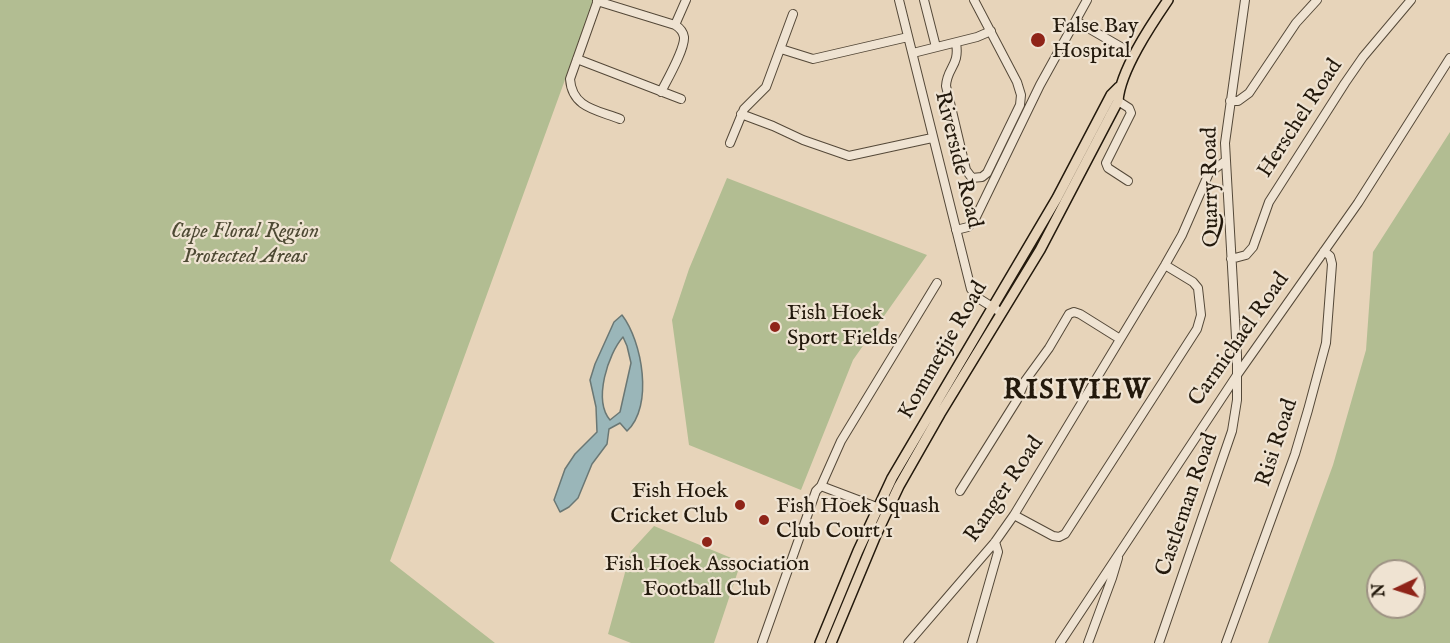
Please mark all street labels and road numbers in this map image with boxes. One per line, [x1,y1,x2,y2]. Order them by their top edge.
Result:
street label: Herschel Road [1253,55,1349,183]
street label: Riverside Road [927,89,987,231]
street label: Quarry Road [1198,127,1226,247]
street label: Carmichael Road [1184,268,1296,412]
street label: Kommetjie Road [894,277,994,425]
street label: Risi Road [1251,396,1305,490]
street label: Castleman Road [1151,430,1225,580]
street label: Ranger Road [960,432,1050,548]

